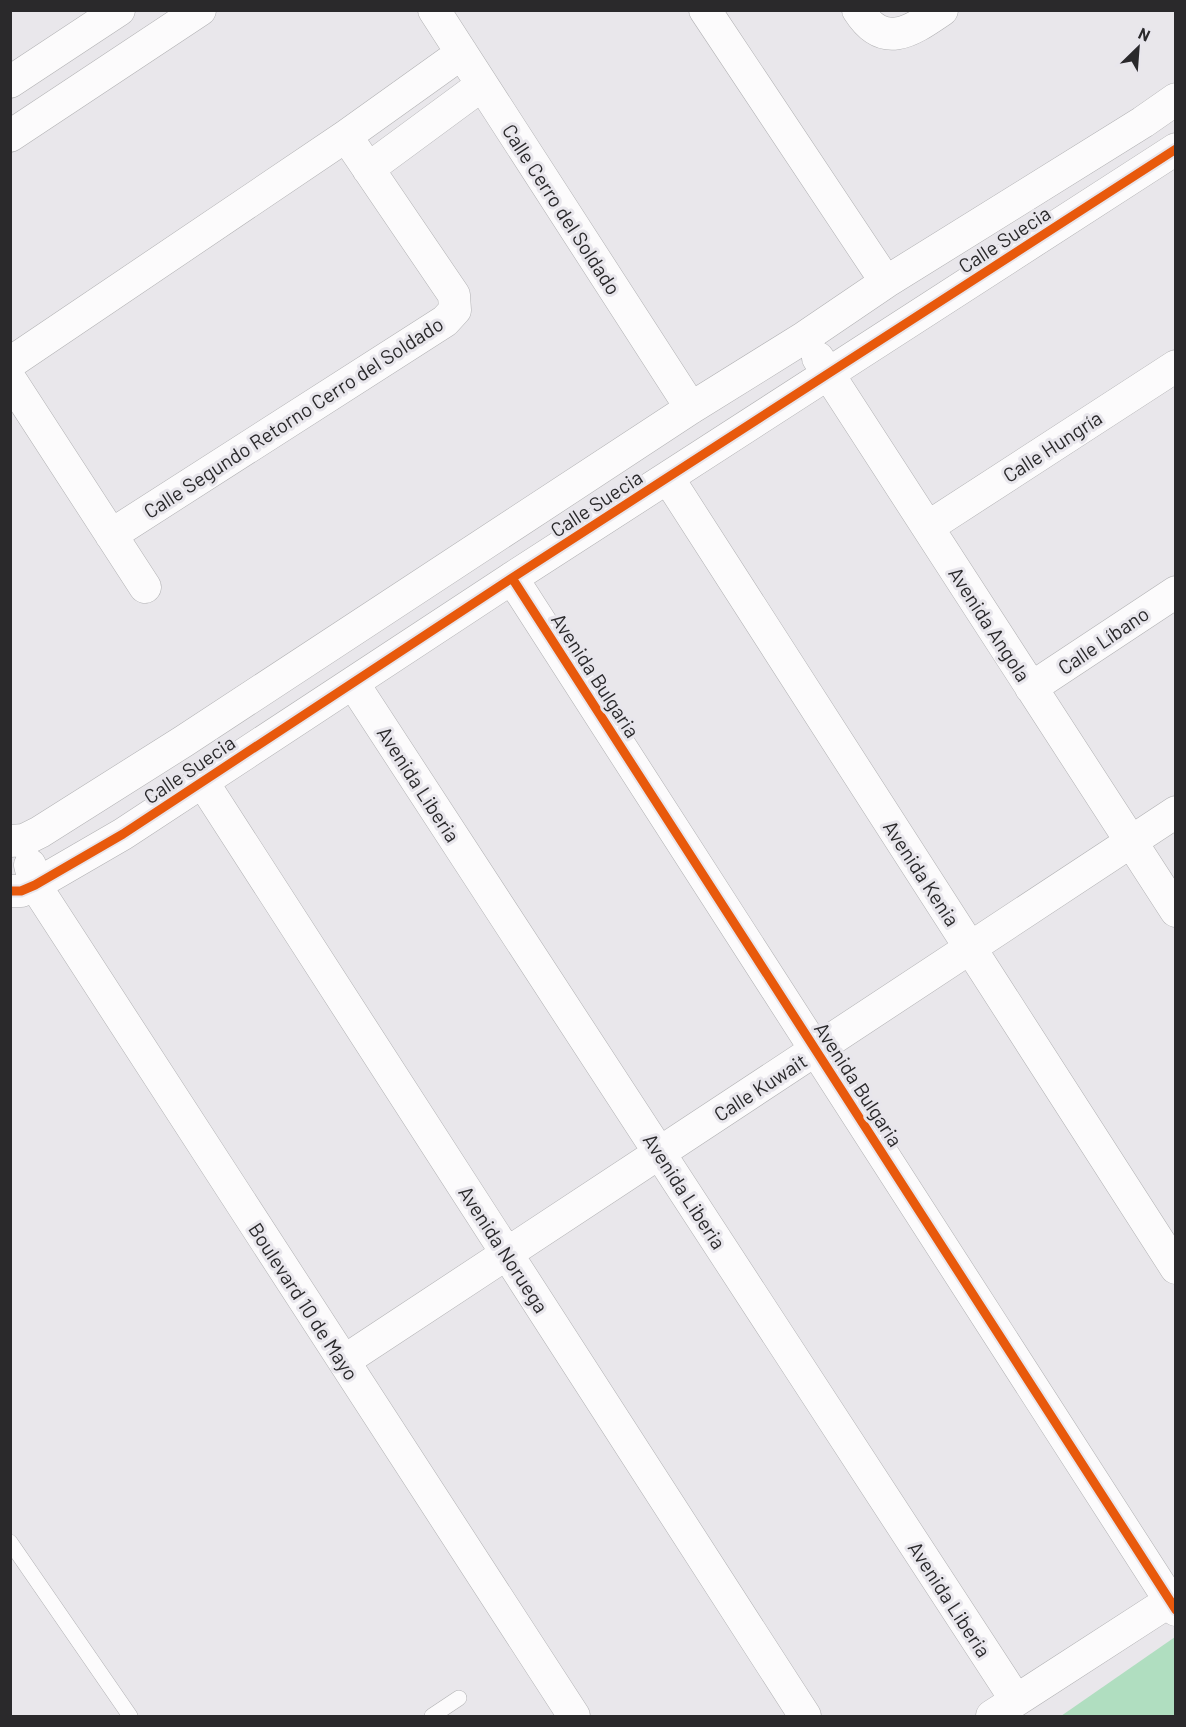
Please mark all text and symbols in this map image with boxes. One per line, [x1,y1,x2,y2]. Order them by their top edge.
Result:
north arrow [1108,18,1168,78]
text: N [1136,23,1153,45]
street label: Calle Cerro del Soldado [498,119,626,299]
street label: Calle Suecia [953,200,1055,278]
street label: Calle Segundo Retorno Cerro del Soldado [139,311,447,523]
street label: Calle Hungría [998,405,1106,487]
street label: Calle Suecia [545,464,647,542]
street label: Avenida Angola [944,562,1036,686]
street label: Calle Líbano [1053,601,1153,679]
street label: Avenida Bulgaria [547,608,645,742]
street label: Avenida Liberia [373,722,465,846]
street label: Calle Suecia [139,730,239,808]
street label: Avenida Kenia [879,816,965,930]
street label: Avenida Bulgaria [810,1017,908,1151]
street label: Calle Kuwait [709,1048,811,1126]
street label: Avenida Liberia [639,1129,731,1253]
street label: Avenida Noruega [454,1181,554,1317]
street label: Boulevard 10 de Mayo [244,1218,364,1384]
street label: Avenida Liberia [904,1537,996,1661]

